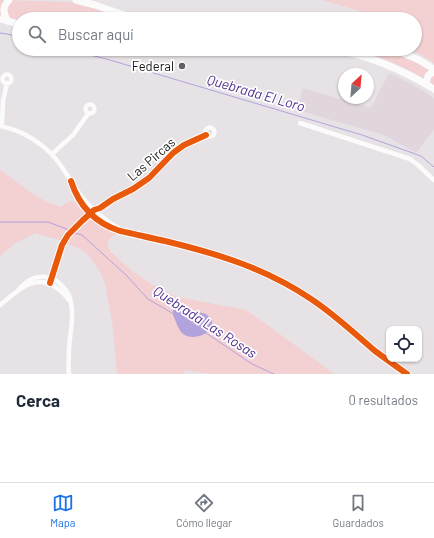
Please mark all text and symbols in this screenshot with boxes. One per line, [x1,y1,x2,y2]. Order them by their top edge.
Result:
search box [12,12,422,56]
icon: search [26,23,48,45]
text: Buscar aquí [58,25,134,43]
place label: Federal [132,58,174,74]
marker: Federal [177,61,187,71]
north arrow [338,68,374,104]
water label: Quebrada El Loro [205,70,307,115]
street label: Las Pircas [124,134,178,184]
water label: Quebrada Las Rosas [150,282,261,362]
map controls [386,326,422,362]
button: locate [386,326,422,362]
text: Cerca [16,390,60,410]
text: 0 resultados [349,392,418,408]
tab: Mapa [50,492,75,529]
tab: Cómo llegar [176,492,232,529]
tab: Guardados [333,492,384,529]

